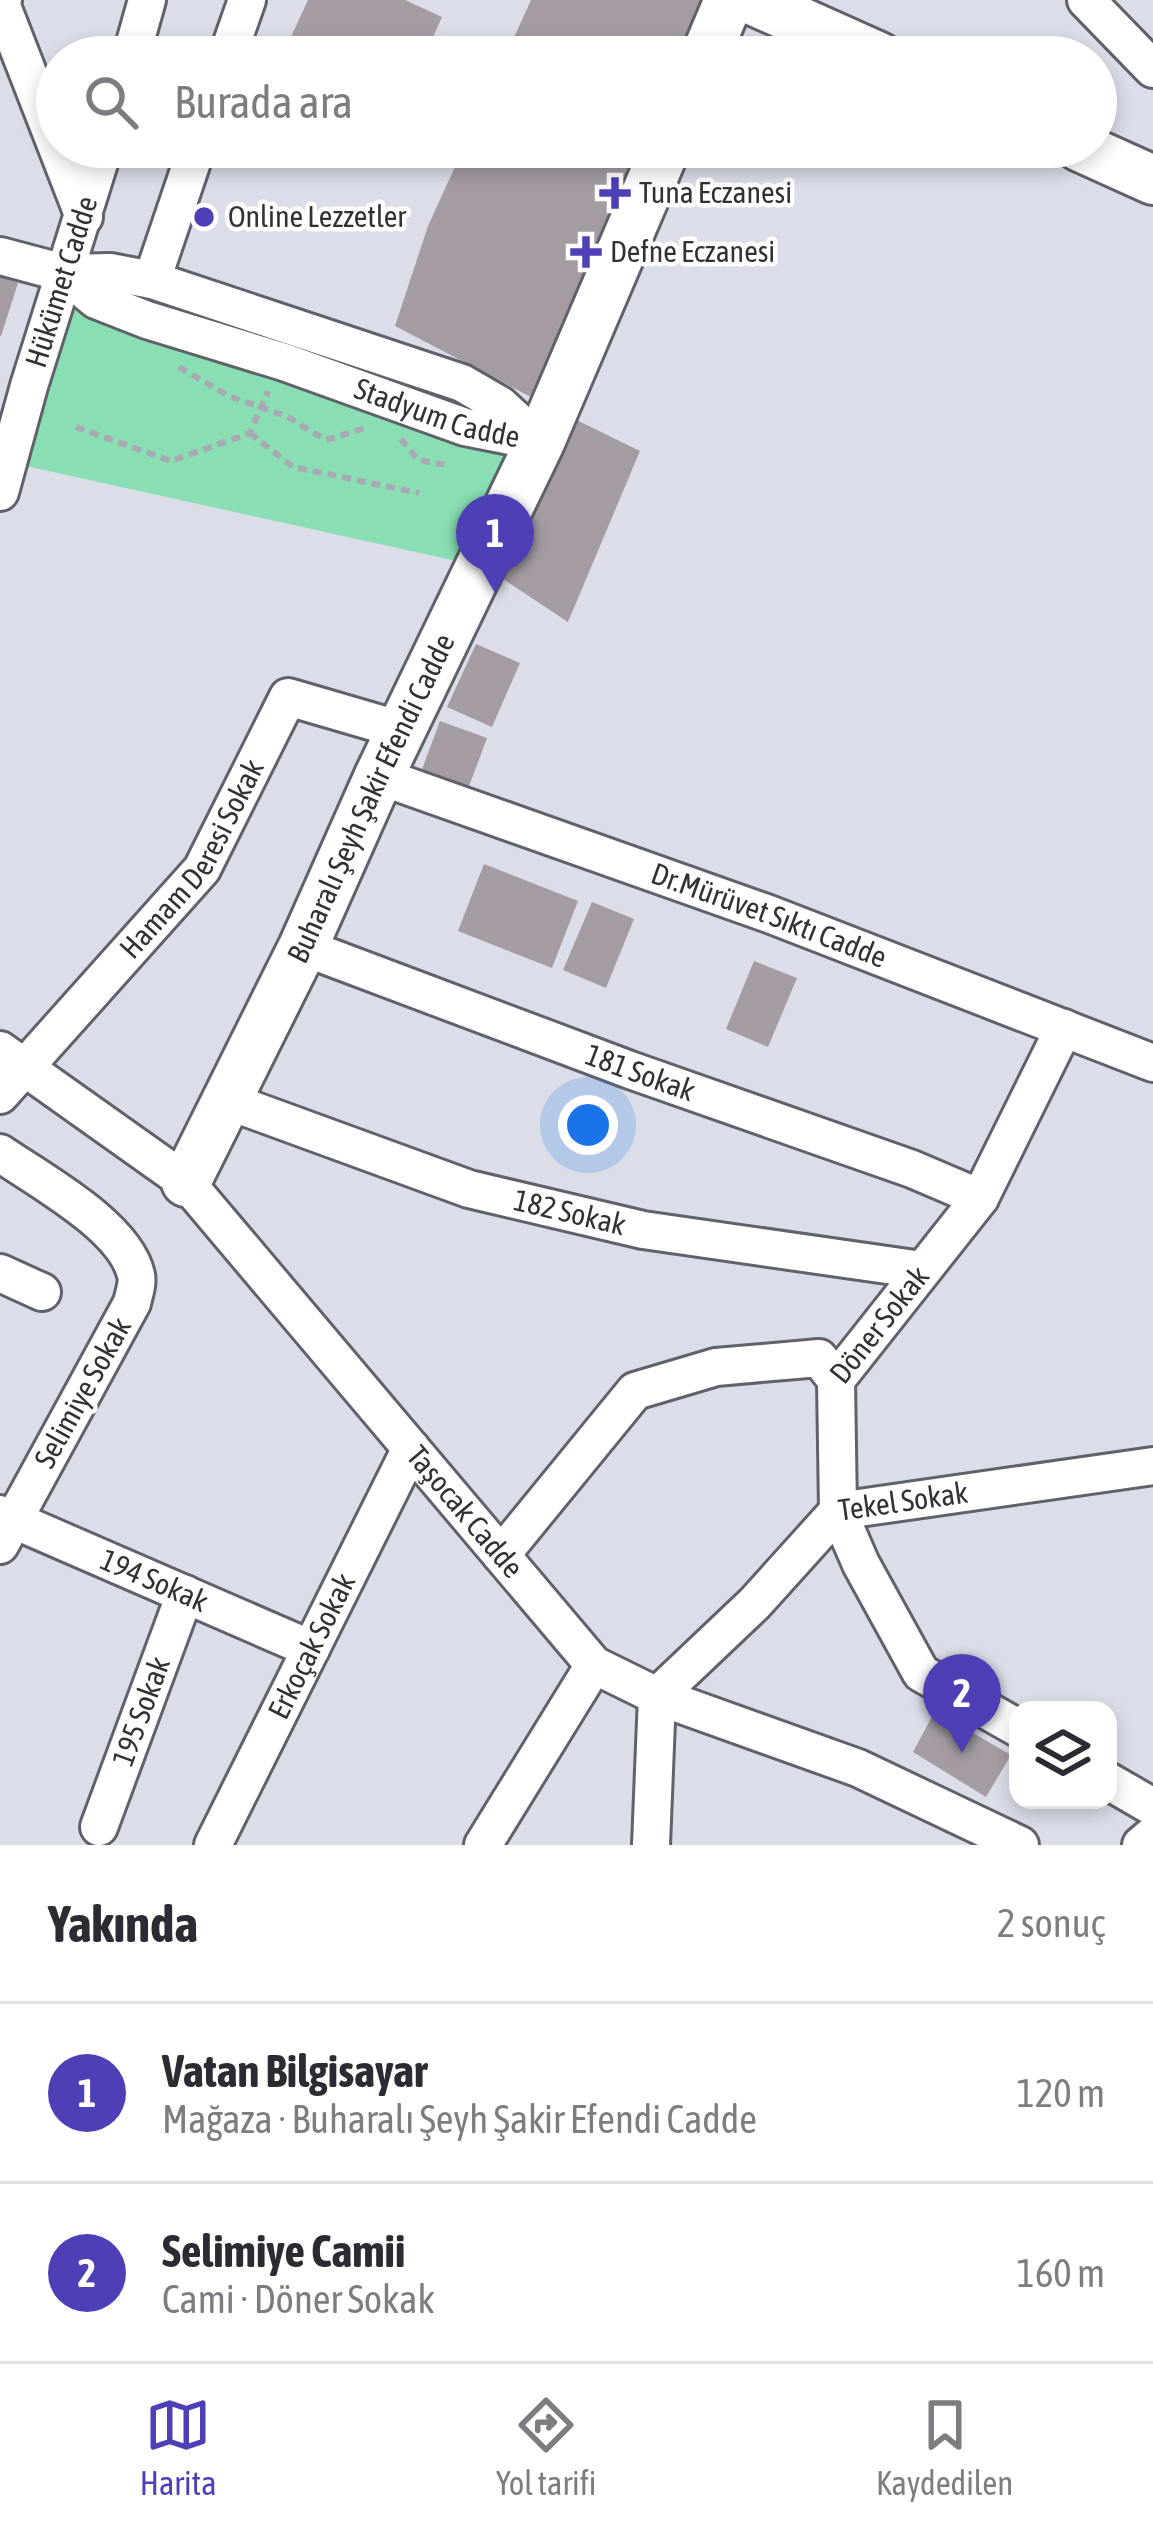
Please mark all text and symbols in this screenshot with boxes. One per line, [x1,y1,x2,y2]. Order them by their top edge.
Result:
search box [36,36,1117,168]
icon: search [78,69,144,135]
text: Burada ara [174,76,353,128]
place label: Tuna Eczanesi [639,175,792,209]
marker: Tuna Eczanesi [602,180,628,206]
street label: Hükümet Cadde [18,192,103,371]
place label: Online Lezzetler [228,199,407,233]
marker: Online Lezzetler [191,204,217,230]
place label: Defne Eczanesi [610,234,775,268]
marker: Defne Eczanesi [573,239,599,265]
street label: Stadyum Cadde [350,371,523,454]
pin: 1 [456,494,534,593]
street label: Buharalı Şeyh Şakir Efendi Cadde [280,628,461,968]
street label: Hamam Deresi Sokak [112,754,270,965]
street label: Dr.Mürüvet Sıktı Cadde [647,856,891,974]
street label: 181 Sokak [581,1037,700,1107]
your location [558,1095,618,1155]
street label: 182 Sokak [511,1182,629,1241]
street label: Döner Sokak [822,1259,935,1389]
street label: Selimiye Sokak [27,1311,137,1474]
street label: Taşocak Cadde [400,1439,531,1584]
street label: Tekel Sokak [836,1475,970,1527]
street label: 194 Sokak [96,1542,213,1618]
street label: Erkoçak Sokak [261,1568,362,1724]
street label: 195 Sokak [105,1652,176,1770]
pin: 2 [923,1654,1001,1753]
map controls [1009,1701,1117,1809]
button: layers [1009,1701,1117,1809]
text: Yakında [48,1894,198,1953]
text: 2 sonuç [997,1901,1105,1945]
text: Vatan Bilgisayar [162,2045,427,2097]
text: 1 [78,2071,96,2115]
text: 120 m [1017,2071,1105,2115]
text: Mağaza · Buharalı Şeyh Şakir Efendi Cadde [162,2097,757,2141]
text: Selimiye Camii [162,2225,405,2277]
text: 2 [78,2251,96,2295]
text: 160 m [1017,2251,1105,2295]
text: Cami · Döner Sokak [162,2277,435,2321]
tab: Harita [140,2392,216,2502]
tab: Yol tarifi [496,2392,596,2502]
tab: Kaydedilen [876,2392,1013,2502]

